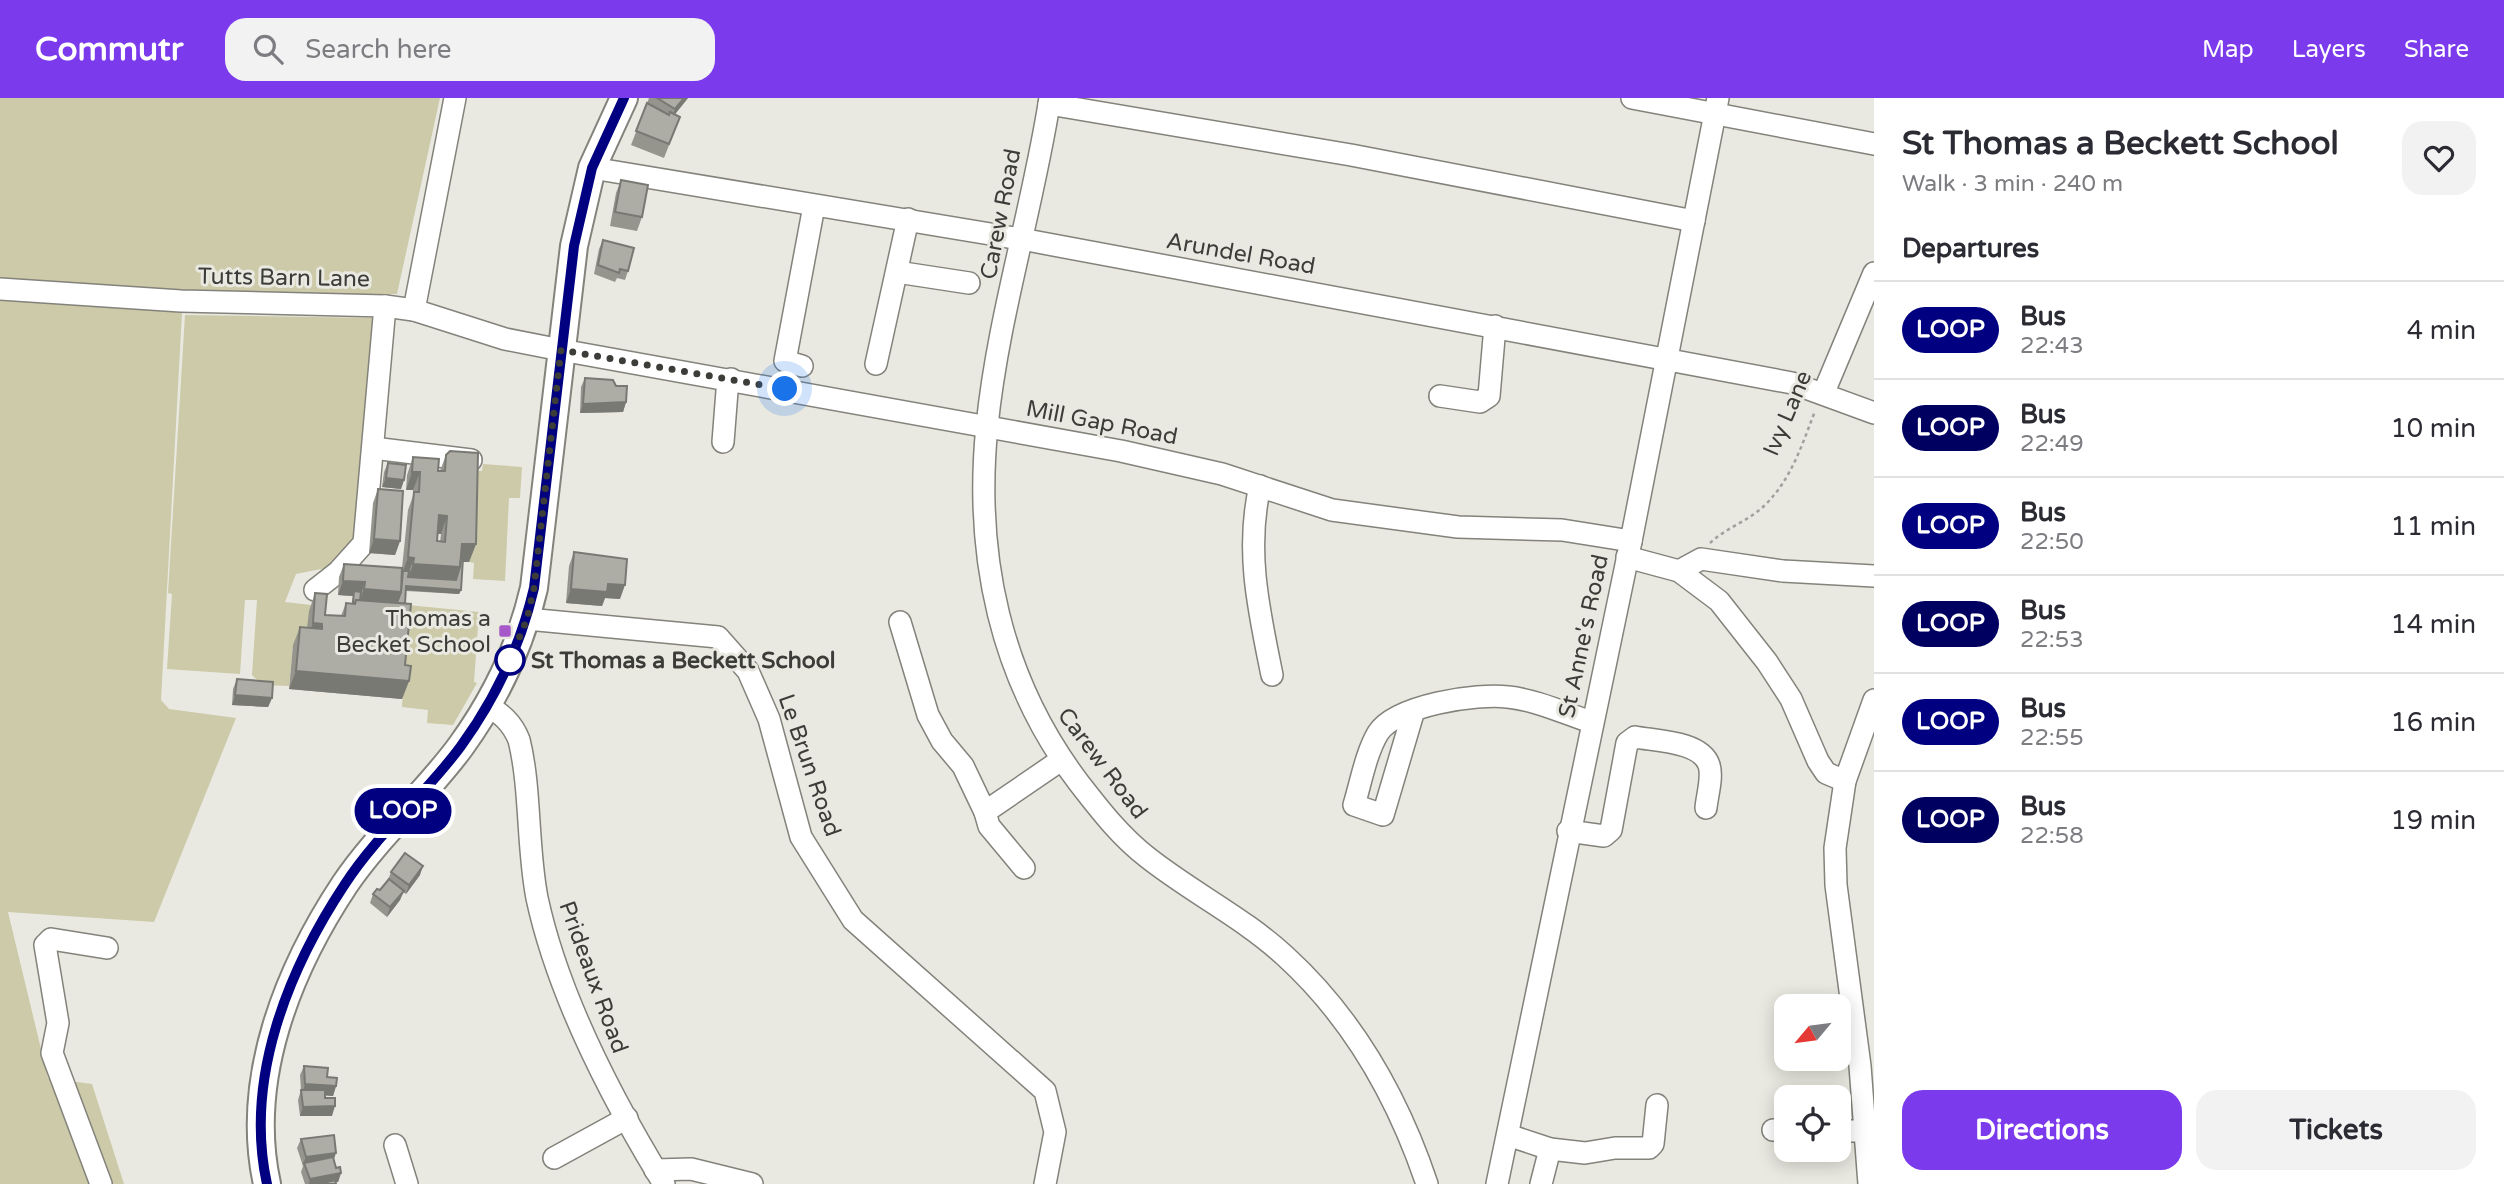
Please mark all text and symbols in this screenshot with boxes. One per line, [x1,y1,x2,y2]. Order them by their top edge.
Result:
search box [225,18,715,81]
text: Commutr [35,30,183,69]
icon: search [249,30,287,68]
text: Search here [305,34,451,65]
text: Map [2202,35,2254,64]
text: Layers [2292,35,2366,64]
text: Share [2404,35,2469,64]
button: heart [2402,121,2476,195]
text: St Thomas a Beckett School [1902,124,2339,163]
street label: Carew Road [975,147,1027,282]
text: Walk · 3 min · 240 m [1902,170,2123,198]
street label: Arundel Road [1164,227,1318,281]
text: Departures [1902,233,2039,264]
street label: Tutts Barn Lane [198,263,370,293]
text: Bus [2020,301,2066,332]
text: LOOP [1916,315,1985,344]
text: 4 min [2407,315,2476,346]
text: 22:43 [2020,332,2084,360]
street label: Ivy Lane [1757,366,1818,460]
your location [767,371,802,406]
street label: Mill Gap Road [1024,395,1180,451]
text: Bus [2020,399,2066,430]
text: LOOP [1916,413,1985,442]
text: 10 min [2390,413,2476,444]
text: 22:49 [2020,430,2084,458]
text: Bus [2020,497,2066,528]
text: LOOP [1916,511,1985,540]
text: 11 min [2390,511,2476,542]
text: 22:50 [2020,528,2084,556]
street label: St Anne's Road [1553,552,1615,721]
text: Bus [2020,595,2066,626]
place label: Thomas a Becket School [336,605,491,659]
text: LOOP [1916,609,1985,638]
text: 14 min [2390,609,2476,640]
marker: Thomas a Becket School [497,623,513,639]
text: 22:53 [2020,626,2084,654]
marker: St Thomas a Beckett School [495,645,525,675]
place label: St Thomas a Beckett School [531,647,835,675]
street label: Le Brun Road [772,690,846,840]
text: Bus [2020,693,2066,724]
street label: Carew Road [1051,702,1153,825]
text: LOOP [1916,707,1985,736]
text: 16 min [2390,707,2476,738]
text: 22:55 [2020,724,2084,752]
line badge: LOOP [354,788,452,834]
text: Bus [2020,791,2066,822]
text: LOOP [369,796,437,825]
text: LOOP [1916,805,1985,834]
text: 19 min [2390,805,2476,836]
text: 22:58 [2020,822,2084,850]
street label: Prideaux Road [553,897,634,1057]
north arrow [1774,994,1852,1071]
map controls [1774,994,1851,1162]
button: locate [1774,1085,1851,1162]
button: Directions [1902,1090,2182,1170]
button: Tickets [2196,1090,2476,1170]

